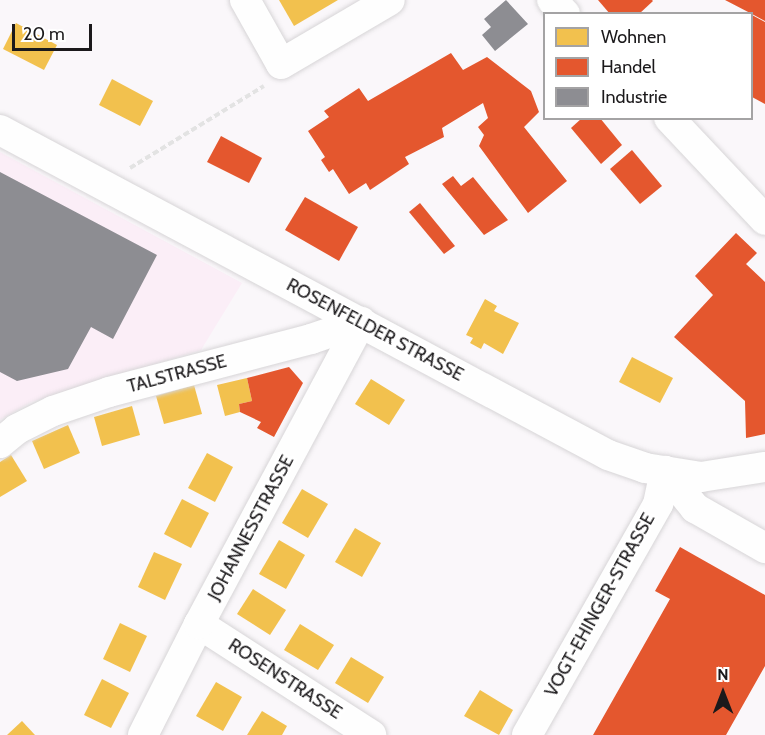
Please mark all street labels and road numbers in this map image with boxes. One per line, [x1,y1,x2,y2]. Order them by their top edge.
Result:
street label: ROSENFELDER STRASSE [283,274,467,386]
street label: TALSTRASSE [125,350,229,398]
street label: JOHANNESSTRASSE [204,452,298,604]
street label: VOGT-EHINGER-STRASSE [541,509,659,701]
street label: ROSENSTRASSE [224,634,346,724]

